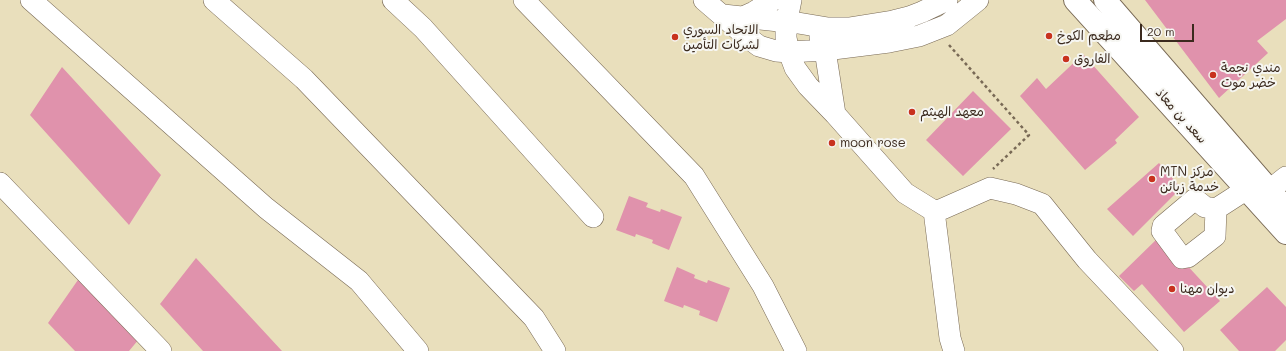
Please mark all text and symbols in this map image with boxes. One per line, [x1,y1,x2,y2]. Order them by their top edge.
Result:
scale bar [1142,16,1196,42]
place label: الاتحاد السوري لشركات التأمين [683,22,759,53]
text: 20 m [1147,23,1175,39]
place label: مطعم الكوخ [1057,28,1121,44]
marker: مطعم الكوخ [1044,31,1054,41]
marker: الاتحاد السوري لشركات التأمين [670,32,680,42]
place label: الفاروق [1074,51,1110,67]
marker: الفاروق [1061,54,1071,64]
place label: مندي نجمة خضر موت [1221,60,1280,91]
marker: مندي نجمة خضر موت [1208,70,1218,80]
street label: سعد بن معاذ [1152,85,1210,147]
place label: معهد الهيثم [920,104,984,120]
marker: معهد الهيثم [907,107,917,117]
place label: moon rose [840,135,906,151]
marker: moon rose [827,138,837,148]
place label: MTN مركز خدمة زبائن [1160,164,1219,195]
marker: MTN مركز خدمة زبائن [1147,174,1157,184]
place label: ديوان مهنا [1180,281,1234,297]
marker: ديوان مهنا [1167,284,1177,294]

